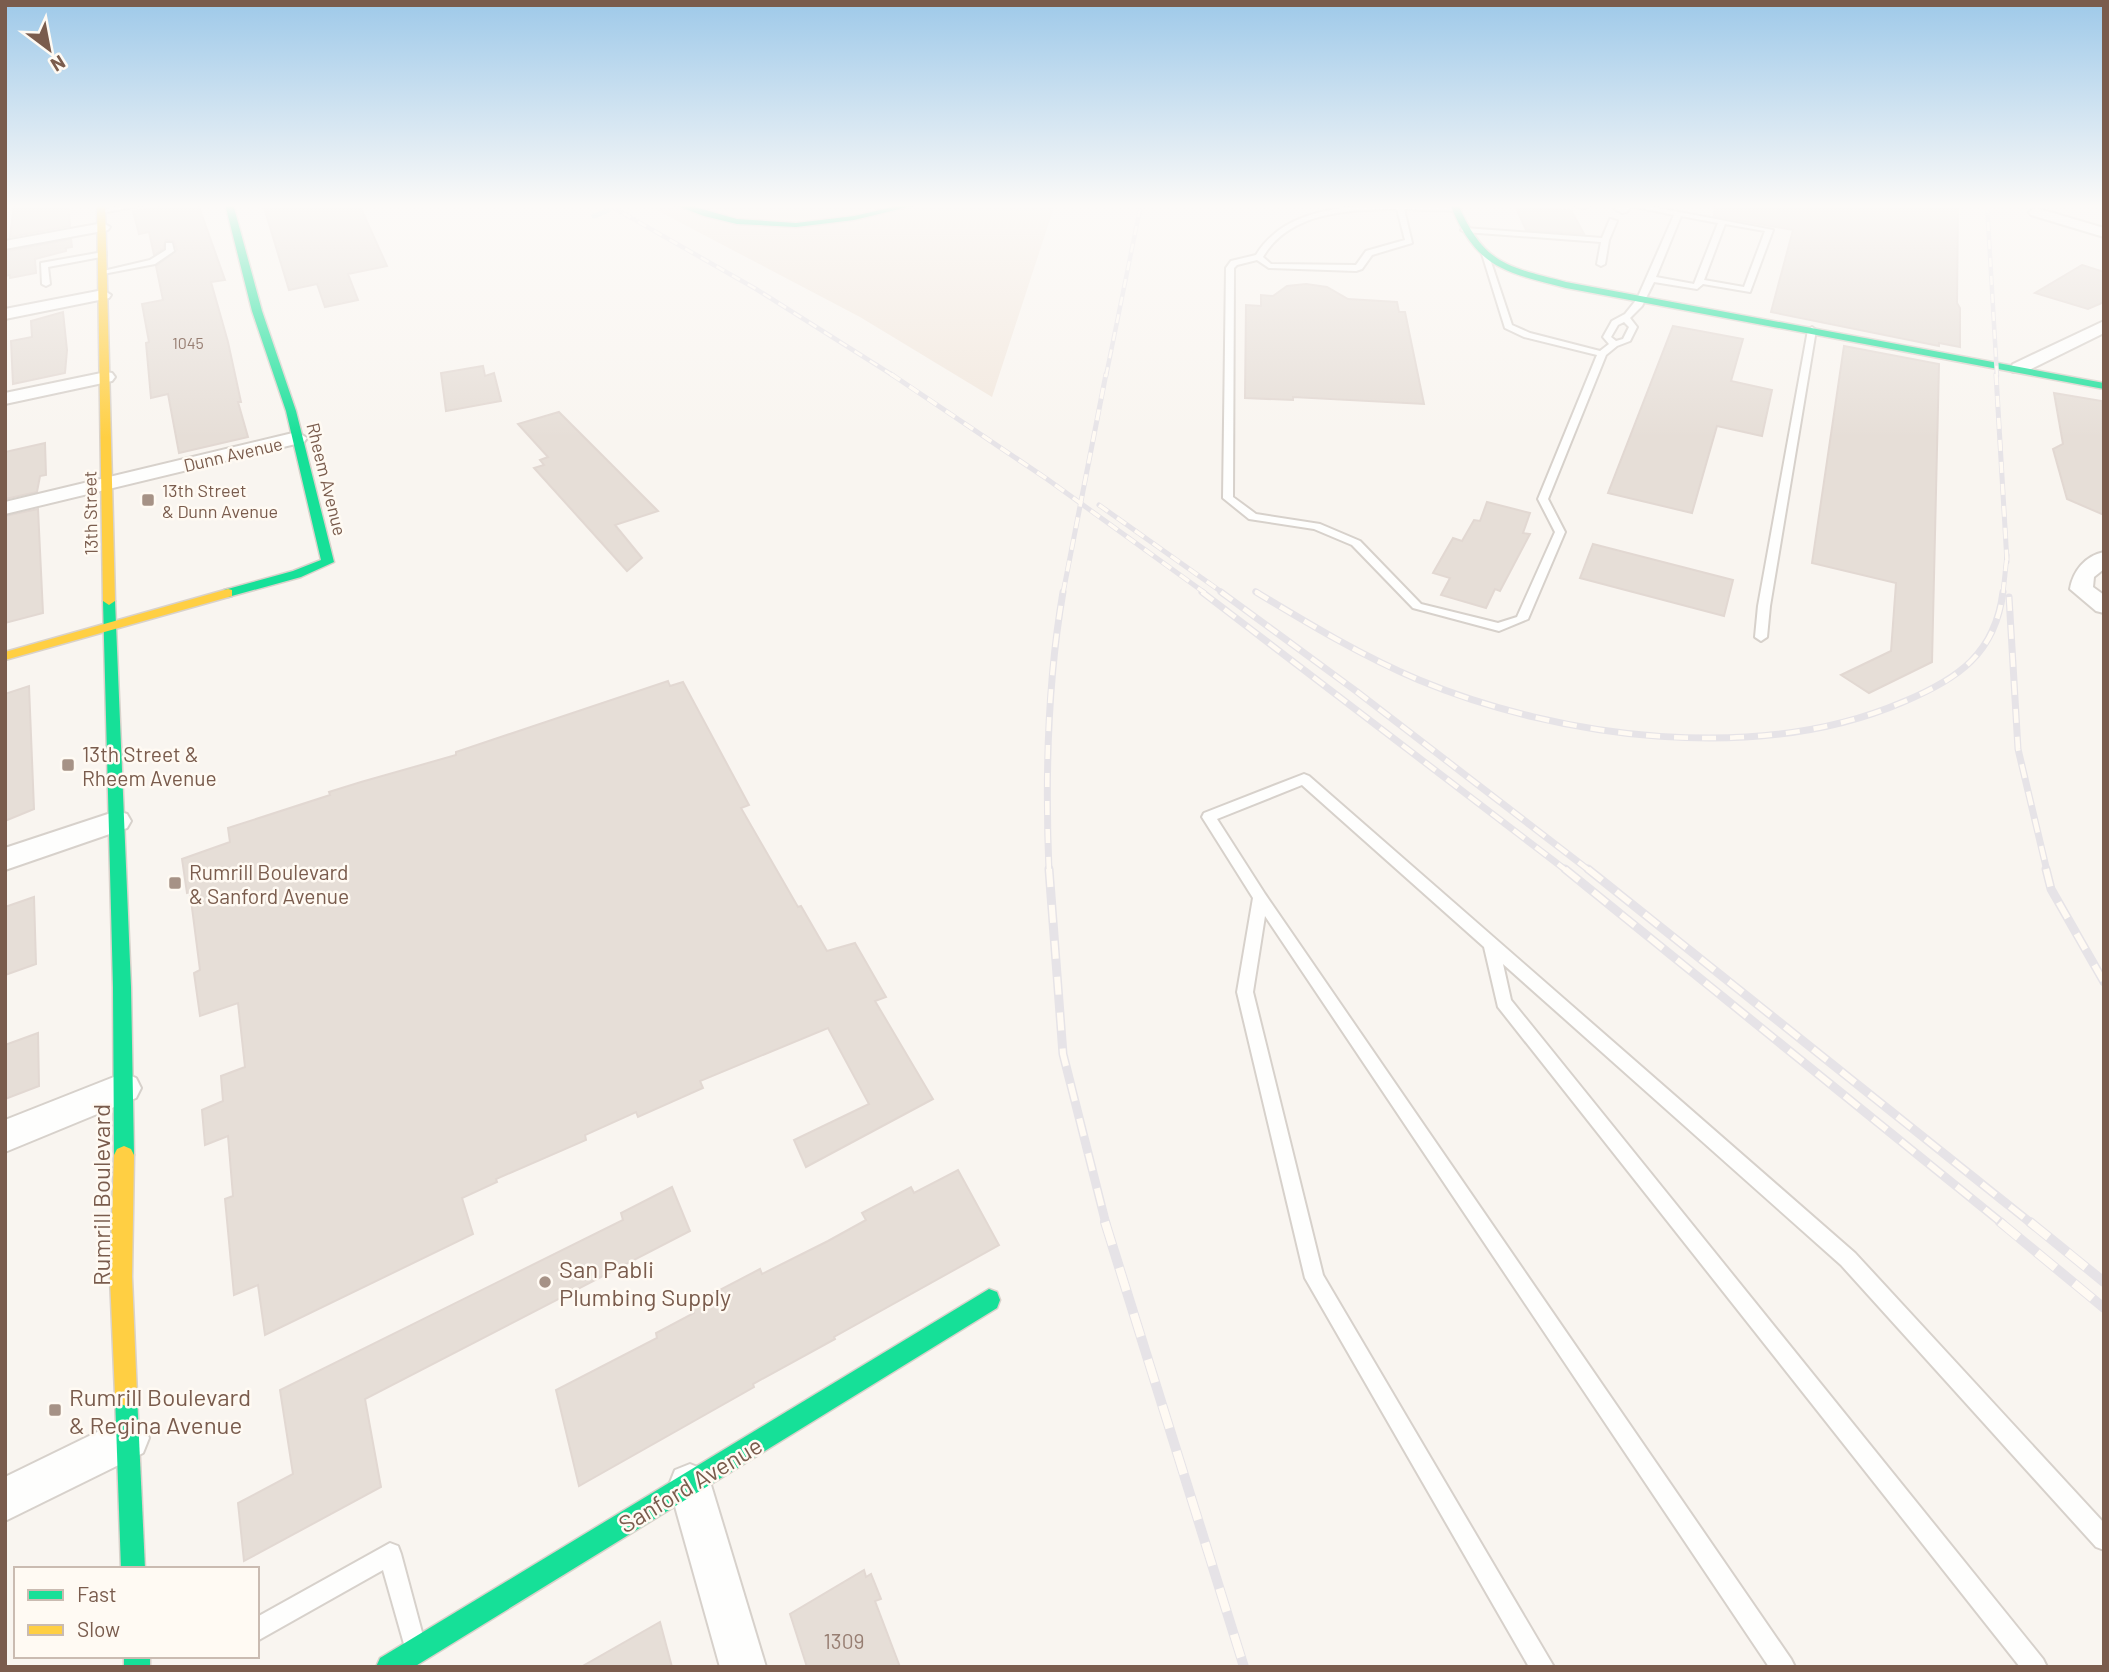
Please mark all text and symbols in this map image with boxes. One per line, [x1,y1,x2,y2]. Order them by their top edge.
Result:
north arrow [14,14,84,84]
text: N [47,51,70,77]
house number: 1045 [172,333,204,352]
street label: Rheem Avenue [302,420,352,538]
street label: Dunn Avenue [181,432,285,476]
street label: 13th Street [78,471,102,555]
place label: 13th Street & Dunn Avenue [162,479,278,522]
marker: 13th Street & Dunn Avenue [140,492,156,508]
place label: 13th Street & Rheem Avenue [82,741,217,790]
marker: 13th Street & Rheem Avenue [60,757,76,773]
place label: Rumrill Boulevard & Sanford Avenue [189,859,349,908]
marker: Rumrill Boulevard & Sanford Avenue [167,875,183,891]
street label: Rumrill Boulevard [86,1104,115,1286]
place label: San Pabli Plumbing Supply [559,1254,731,1311]
marker: San Pabli Plumbing Supply [537,1274,553,1290]
place label: Rumrill Boulevard & Regina Avenue [69,1382,251,1439]
marker: Rumrill Boulevard & Regina Avenue [47,1402,63,1418]
street label: Sanford Avenue [613,1430,767,1538]
legend [14,1567,259,1658]
text: Fast [77,1581,117,1606]
text: Slow [77,1616,120,1641]
house number: 1309 [824,1628,864,1653]

